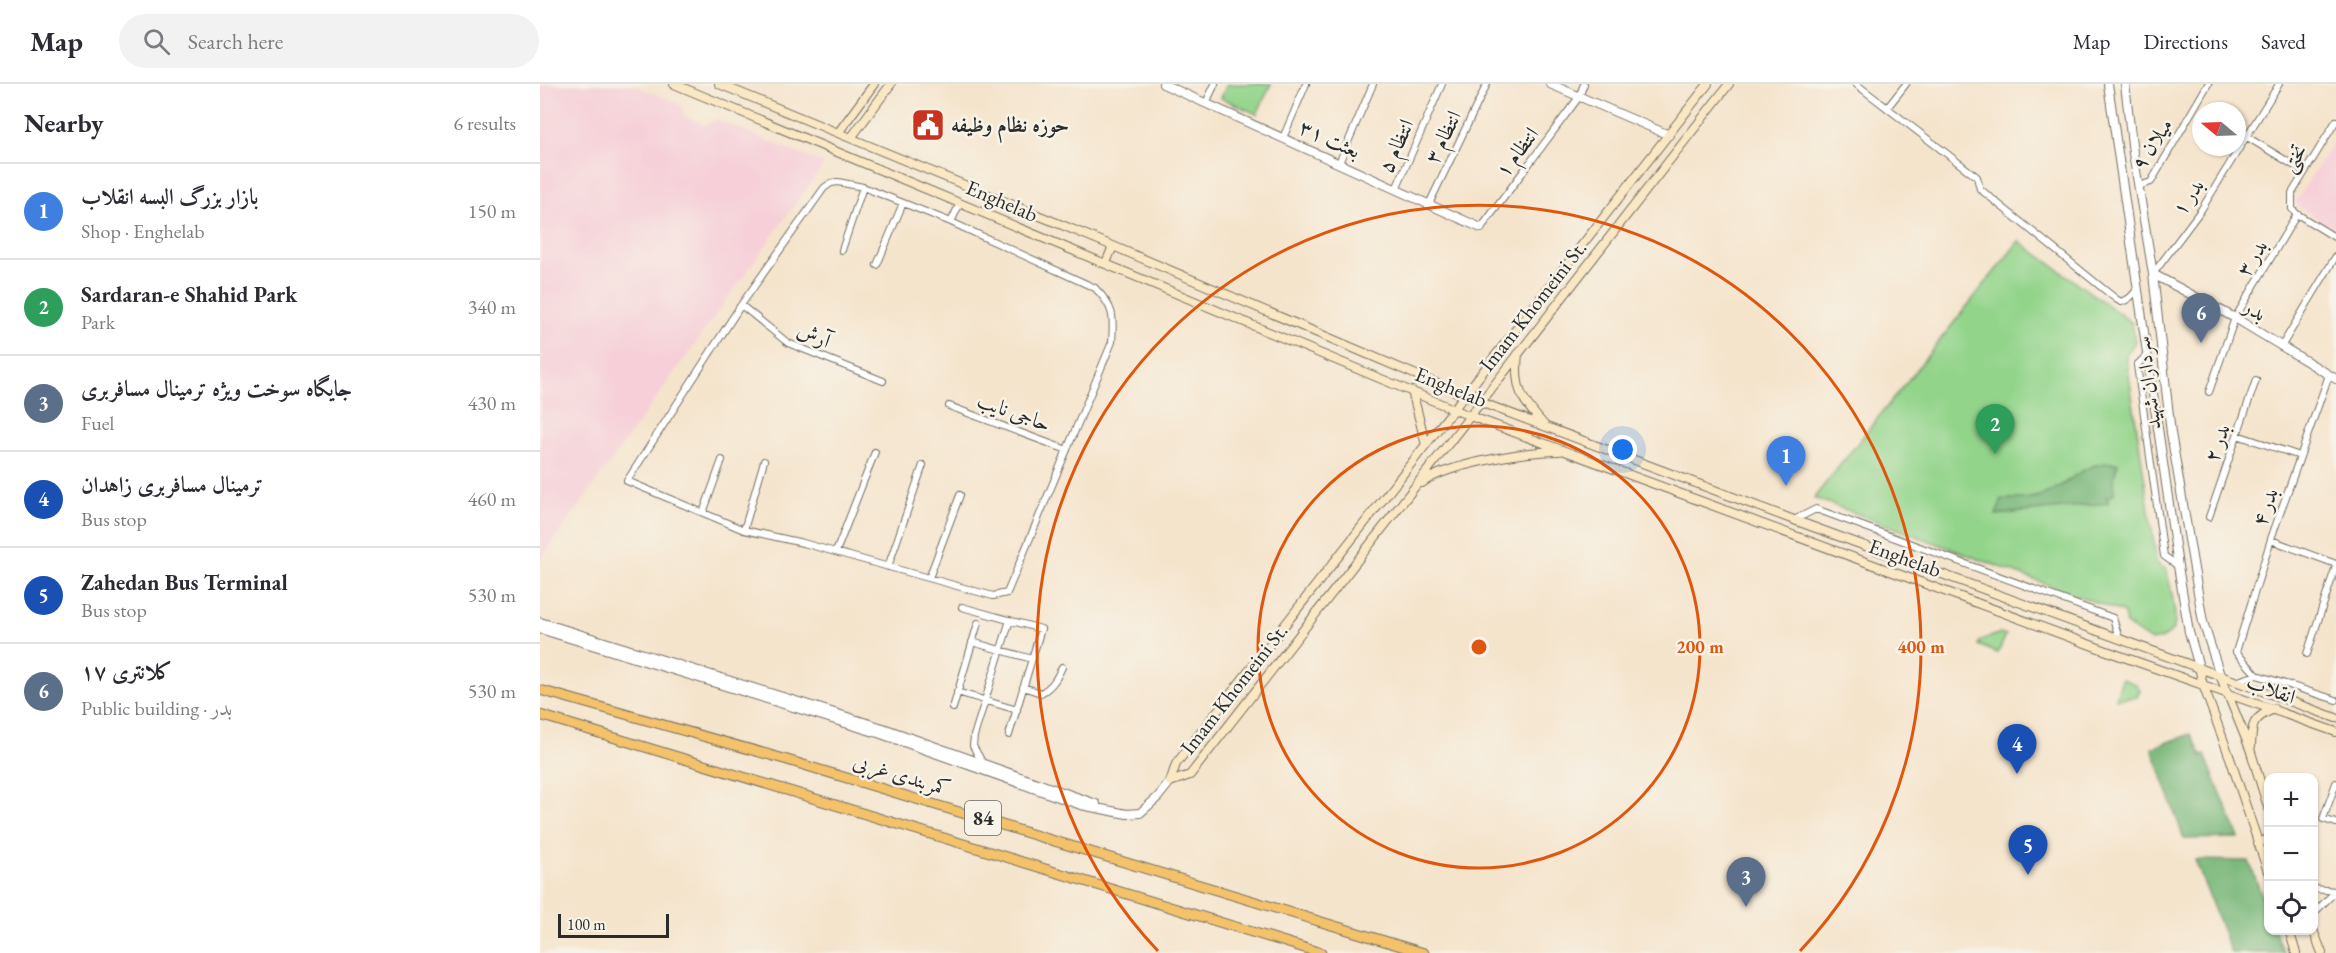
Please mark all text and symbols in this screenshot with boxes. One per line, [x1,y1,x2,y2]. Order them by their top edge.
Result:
search box [119,14,539,68]
text: Map [30,23,83,59]
icon: search [140,25,173,58]
text: Search here [188,27,283,56]
text: Map [2073,28,2110,55]
text: Directions [2143,28,2228,55]
text: Saved [2261,28,2306,55]
north arrow [2192,102,2246,156]
text: Nearby [24,106,104,140]
street label: انتظام ۳ [1418,106,1472,170]
public building icon: حوزه نظام وظیفه [910,107,946,143]
text: 6 results [453,110,516,136]
place label: حوزه نظام وظیفه [951,111,1069,144]
street label: بعثت ۳۱ [1295,113,1365,164]
street label: میلان ۹ [2125,113,2178,175]
street label: انتظام ۵ [1372,115,1424,179]
street label: انتظام ۱ [1489,121,1548,185]
street label: تختی [2275,138,2314,178]
street label: Enghelab [962,173,1042,228]
street label: بدر ۱ [2166,173,2210,220]
text: بازار بزرگ البسه انقلاب [81,182,258,211]
text: 1 [38,198,49,224]
text: 150 m [468,198,516,224]
text: Shop · Enghelab [81,218,205,244]
street label: بدر ۳ [2230,234,2273,281]
street label: Imam Khomeini St. [1473,235,1592,377]
text: Sardaran-e Shahid Park [81,280,297,309]
street label: بدر [2237,291,2272,327]
text: 2 [38,294,49,320]
text: 340 m [468,294,516,320]
pin: 6 [2182,294,2220,343]
text: Park [81,309,115,335]
street label: آرش [793,315,837,355]
street label: سرداران شهید [2128,335,2168,431]
street label: Enghelab [1411,360,1491,413]
text: جایگاه سوخت ویژه ترمینال مسافربری [81,374,352,403]
street label: حاجی نایب [974,386,1054,437]
text: 3 [38,390,49,416]
text: 430 m [468,390,516,416]
pin: 2 [1976,404,2014,454]
text: Fuel [81,410,114,436]
street label: بدر ۲ [2197,420,2236,465]
your location [1608,435,1637,464]
pin: 1 [1766,436,1806,486]
text: ترمینال مسافربری زاهدان [81,470,263,499]
street label: بدر ۴ [2245,484,2284,529]
text: 4 [38,486,49,512]
text: 460 m [468,486,516,512]
text: Bus stop [81,506,147,532]
street label: Enghelab [1865,532,1945,583]
text: Zahedan Bus Terminal [81,568,288,597]
text: 5 [38,582,49,608]
text: 530 m [468,582,516,608]
text: Bus stop [81,597,147,623]
street label: Imam Khomeini St. [1174,618,1293,760]
text: 200 m [1676,635,1724,658]
text: 400 m [1897,635,1945,658]
centre of rings [1469,637,1489,657]
text: کلانتری ۱۷ [81,657,173,686]
street label: انقلاب [2243,667,2299,710]
text: 6 [38,678,49,704]
text: 530 m [468,678,516,704]
text: Public building · بدر [81,695,232,721]
pin: 4 [1998,724,2036,774]
street label: کمربندی غربی [849,747,954,804]
map controls [2264,773,2318,935]
button: + [2264,773,2318,827]
road number: 84 [965,801,1001,835]
pin: 5 [2008,826,2048,875]
button: − [2264,827,2318,881]
pin: 3 [1726,858,1766,907]
button: locate [2264,881,2318,935]
scale bar [558,911,669,938]
text: 100 m [567,914,606,935]

